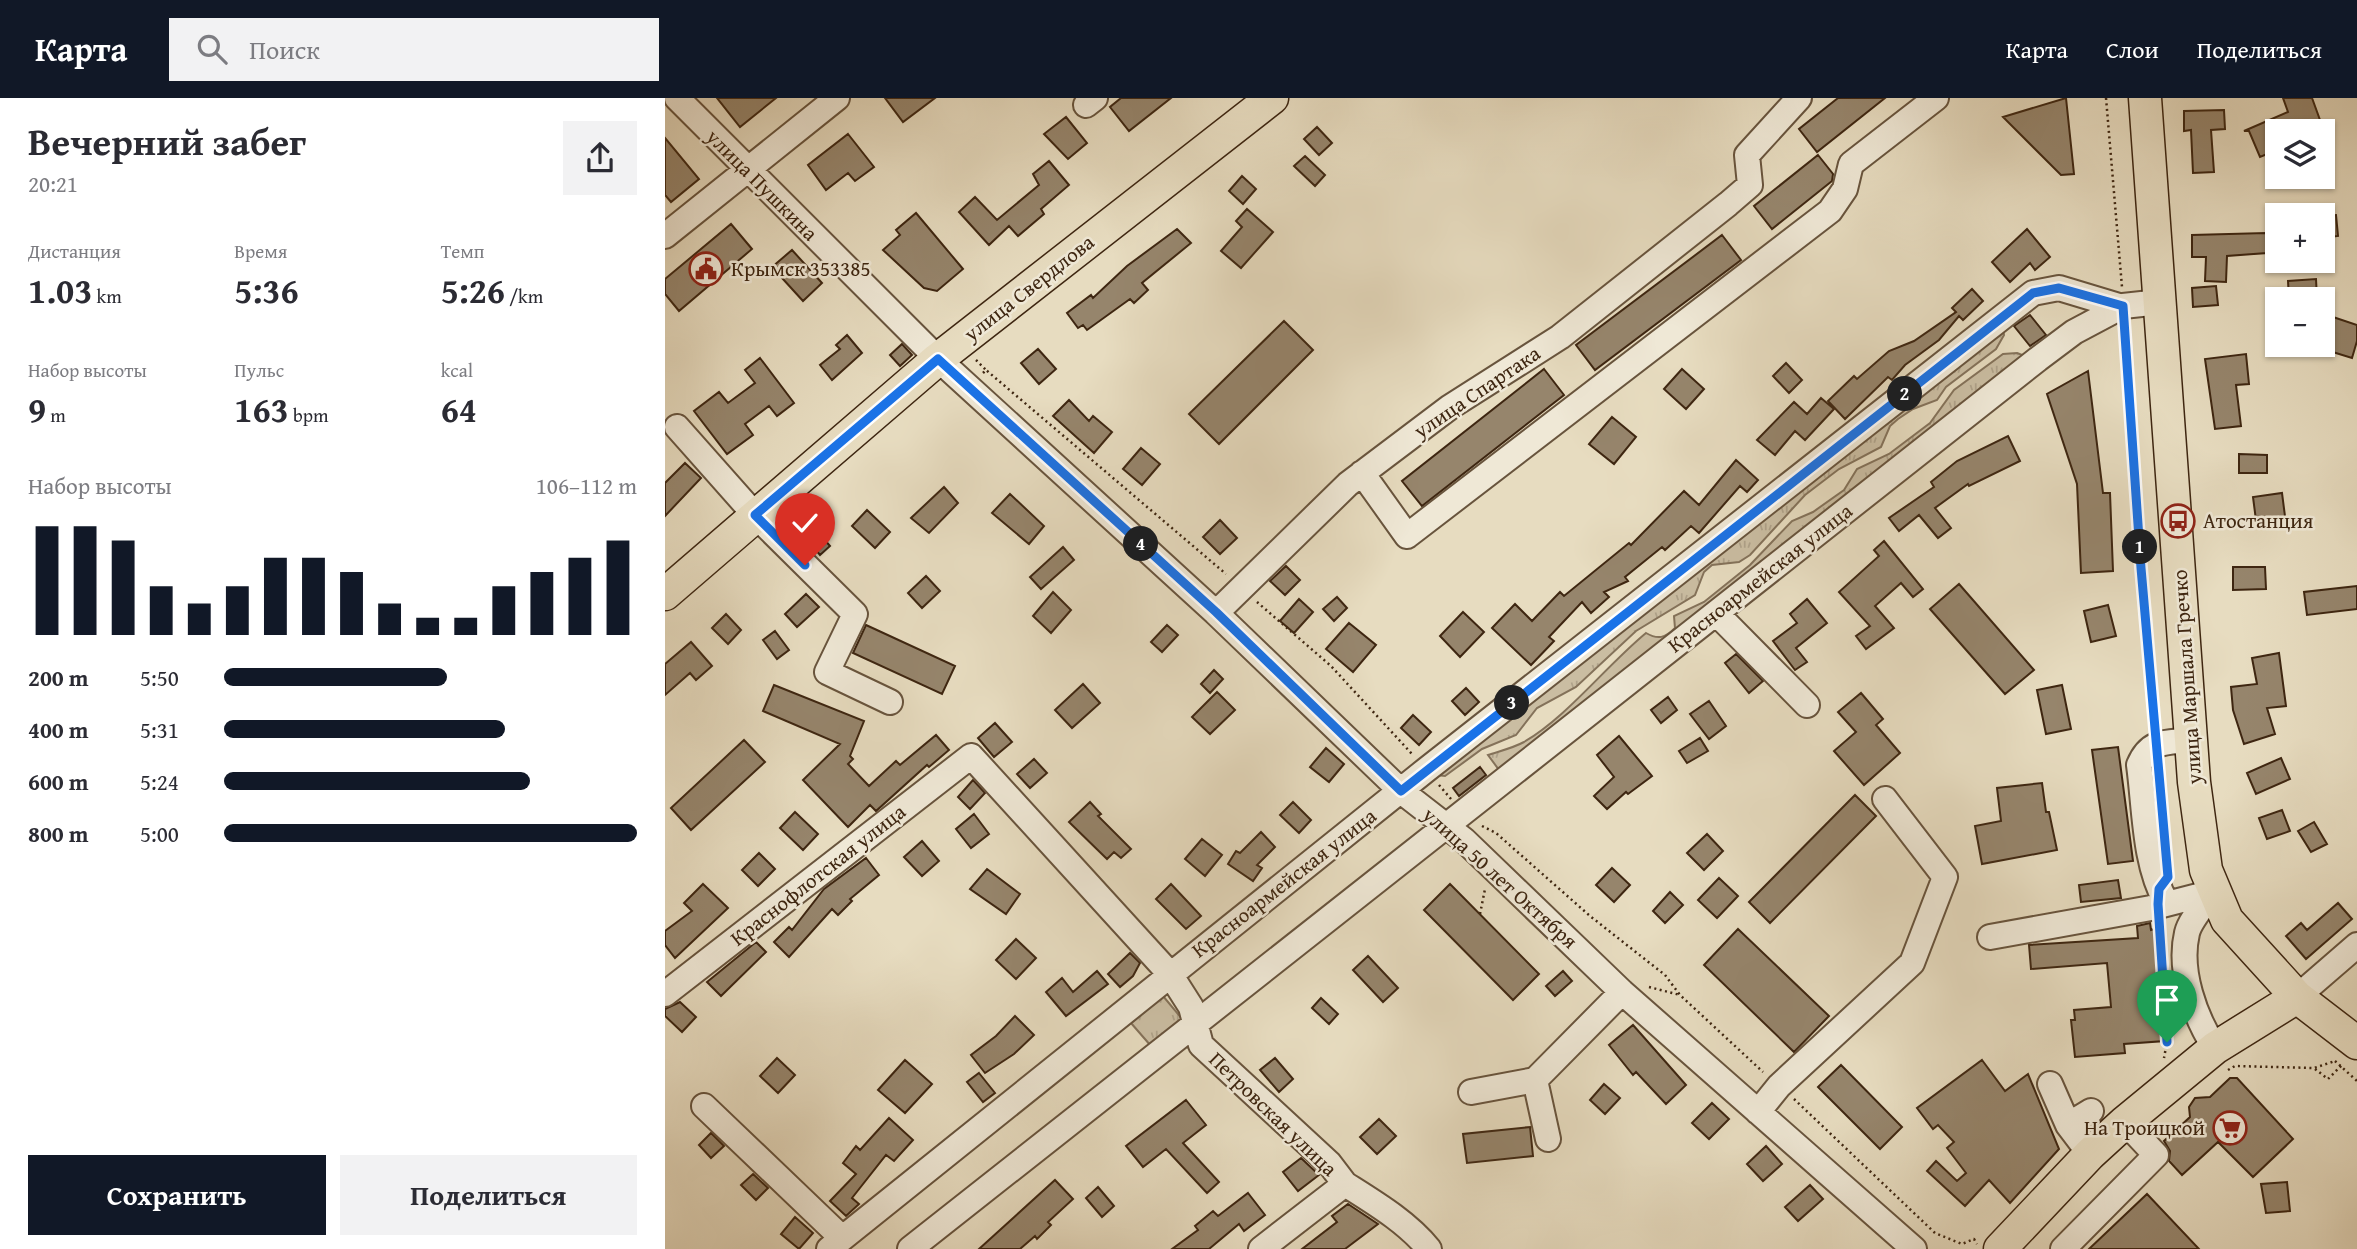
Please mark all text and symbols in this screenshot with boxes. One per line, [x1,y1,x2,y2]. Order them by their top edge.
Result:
search box [169,18,659,81]
text: Карта [35,25,127,73]
icon: search [193,30,231,68]
text: Поиск [249,30,320,69]
text: Карта [2006,32,2068,67]
text: Слои [2106,32,2159,67]
text: Поделиться [2197,32,2322,67]
text: Вечерний забег [28,113,306,169]
map controls [2265,119,2335,357]
button: layers [2265,119,2335,189]
button: share [563,121,637,195]
street label: улица Пушкина [699,121,825,248]
text: 20:21 [28,167,78,200]
button: + [2265,203,2335,273]
street label: улица Свердлова [956,227,1101,349]
text: Дистанция [28,237,121,265]
text: Время [234,237,287,265]
text: Темп [441,237,485,265]
public building icon: Крымск 353385 [687,250,725,288]
place label: Крымск 353385 [731,253,871,284]
text: 1.03 [28,265,92,316]
text: 5:36 [234,265,299,316]
text: 5:26 [441,265,505,316]
text: km [92,282,122,310]
text: /km [505,282,543,310]
button: − [2265,287,2335,357]
street label: улица Спартака [1406,338,1546,446]
text: Набор высоты [28,356,147,384]
text: Пульс [234,356,284,384]
text: kcal [441,356,473,384]
pin: 2 [1887,376,1923,412]
text: 2 [1900,379,1909,407]
text: 9 [28,384,46,435]
text: 163 [234,384,289,435]
text: 64 [441,384,477,435]
text: m [46,401,66,429]
text: bpm [289,401,329,429]
text: Набор высоты [28,469,172,502]
text: 106–112 m [536,469,637,502]
pin [775,493,835,565]
street label: Красноармейская улица [1661,495,1859,660]
bus stop icon: Атостанция [2159,502,2197,540]
icon: check [786,504,824,542]
place label: Атостанция [2203,505,2314,536]
pin: 4 [1123,526,1159,562]
text: 4 [1136,529,1145,557]
pin: 1 [2123,530,2157,564]
text: 1 [2135,532,2144,560]
street label: улица Маршала Гречко [2164,568,2210,787]
text: 200 m [28,661,89,694]
text: 5:50 [140,661,179,694]
pin: 3 [1495,686,1529,720]
text: 3 [1507,688,1516,716]
text: 400 m [28,713,89,746]
text: 5:31 [140,713,179,746]
text: 600 m [28,765,89,798]
text: 5:24 [140,765,179,798]
street label: Краснофлотская улица [723,796,912,953]
street label: улица 50 лет Октября [1415,799,1585,956]
street label: Красноармейская улица [1185,800,1383,965]
text: 800 m [28,817,89,850]
text: 5:00 [140,817,179,850]
pin [2137,970,2197,1042]
icon: arrive [2148,981,2186,1019]
street label: Петровская улица [1202,1044,1345,1183]
supermarket icon: На Троицкой [2211,1109,2249,1147]
place label: На Троицкой [2084,1112,2205,1143]
button: Сохранить [28,1155,326,1235]
button: Поделиться [340,1155,637,1235]

